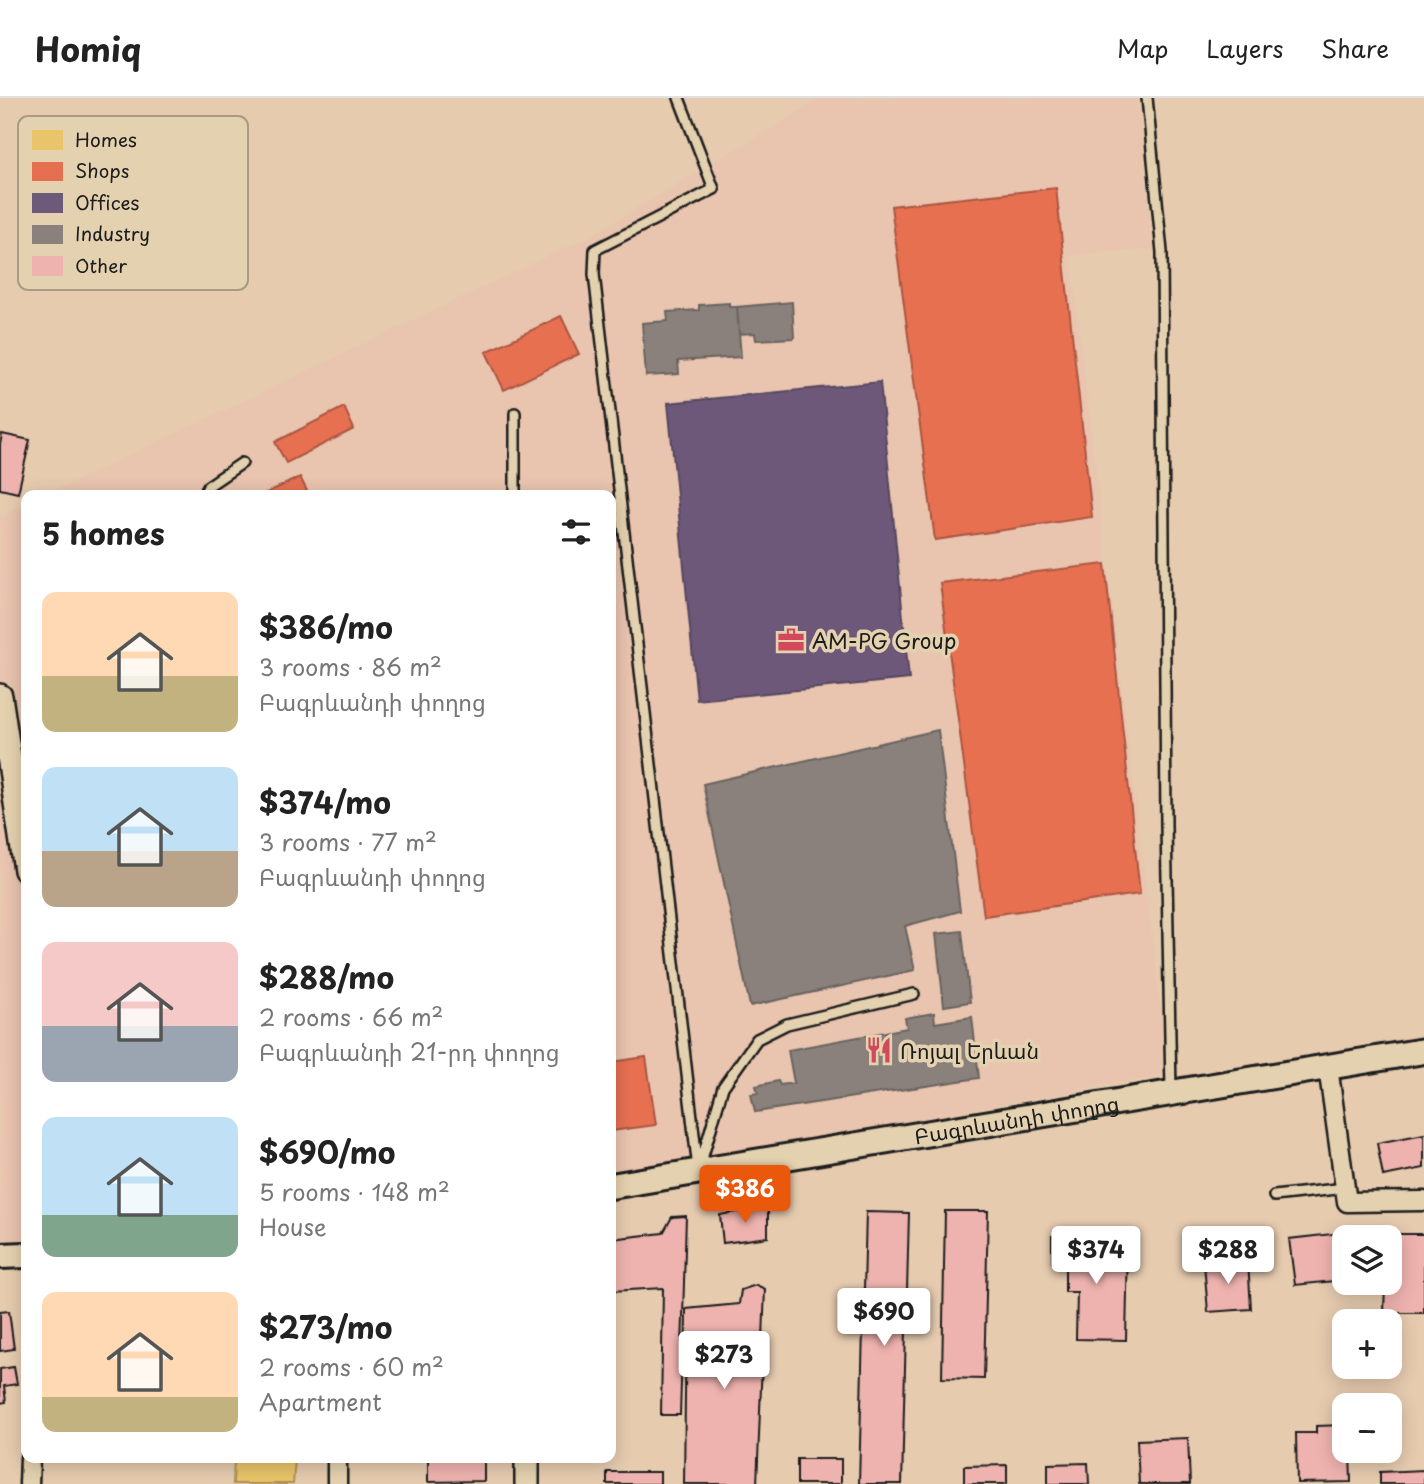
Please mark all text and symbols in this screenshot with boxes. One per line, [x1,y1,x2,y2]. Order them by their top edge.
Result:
text: Homiq [35,23,141,73]
text: Map [1117,30,1168,66]
text: Layers [1206,30,1283,66]
text: Share [1321,30,1389,66]
legend [18,116,248,290]
text: Homes [75,125,137,153]
text: Shops [75,156,129,184]
text: Offices [75,188,140,216]
text: Industry [75,219,150,247]
text: Other [75,251,127,279]
text: 5 homes [42,510,165,555]
icon: filters [557,513,595,551]
text: $386/mo [259,604,393,649]
icon: home [98,620,182,704]
place label: AM-PG Group [812,624,956,656]
office icon: AM-PG Group [776,625,806,655]
text: 3 rooms · 86 m² [259,649,442,684]
text: Բագրևանդի փողոց [259,684,486,719]
text: $374/mo [259,779,391,824]
icon: home [98,795,182,879]
text: 3 rooms · 77 m² [259,824,437,859]
text: Բագրևանդի փողոց [259,859,486,894]
text: $288/mo [259,954,394,999]
icon: home [98,970,182,1054]
text: 2 rooms · 66 m² [259,999,443,1034]
text: Բագրևանդի 21-րդ փողոց [259,1034,559,1069]
place label: Ռոյալ Երևան [900,1034,1039,1066]
restaurant icon: Ռոյալ Երևան [864,1035,894,1065]
street label: Բագրևանդի փողոց [912,1086,1121,1151]
text: $690/mo [259,1129,395,1174]
icon: home [98,1145,182,1229]
pin: $386 [704,1166,786,1225]
text: $386 [715,1170,775,1205]
text: 5 rooms · 148 m² [259,1174,450,1209]
text: House [259,1209,326,1244]
map controls [1332,1225,1402,1463]
button: layers [1332,1225,1402,1295]
pin: $374 [1055,1226,1137,1286]
pin: $288 [1187,1226,1269,1286]
text: $374 [1067,1231,1125,1266]
text: $288 [1198,1231,1258,1266]
pin: $690 [843,1288,925,1348]
text: $690 [853,1293,915,1328]
text: $273/mo [259,1304,392,1349]
button: + [1332,1309,1402,1379]
icon: home [98,1320,182,1404]
pin: $273 [683,1332,765,1391]
text: $273 [695,1336,753,1371]
text: 2 rooms · 60 m² [259,1349,444,1384]
text: Apartment [259,1384,382,1419]
button: − [1332,1393,1402,1463]

